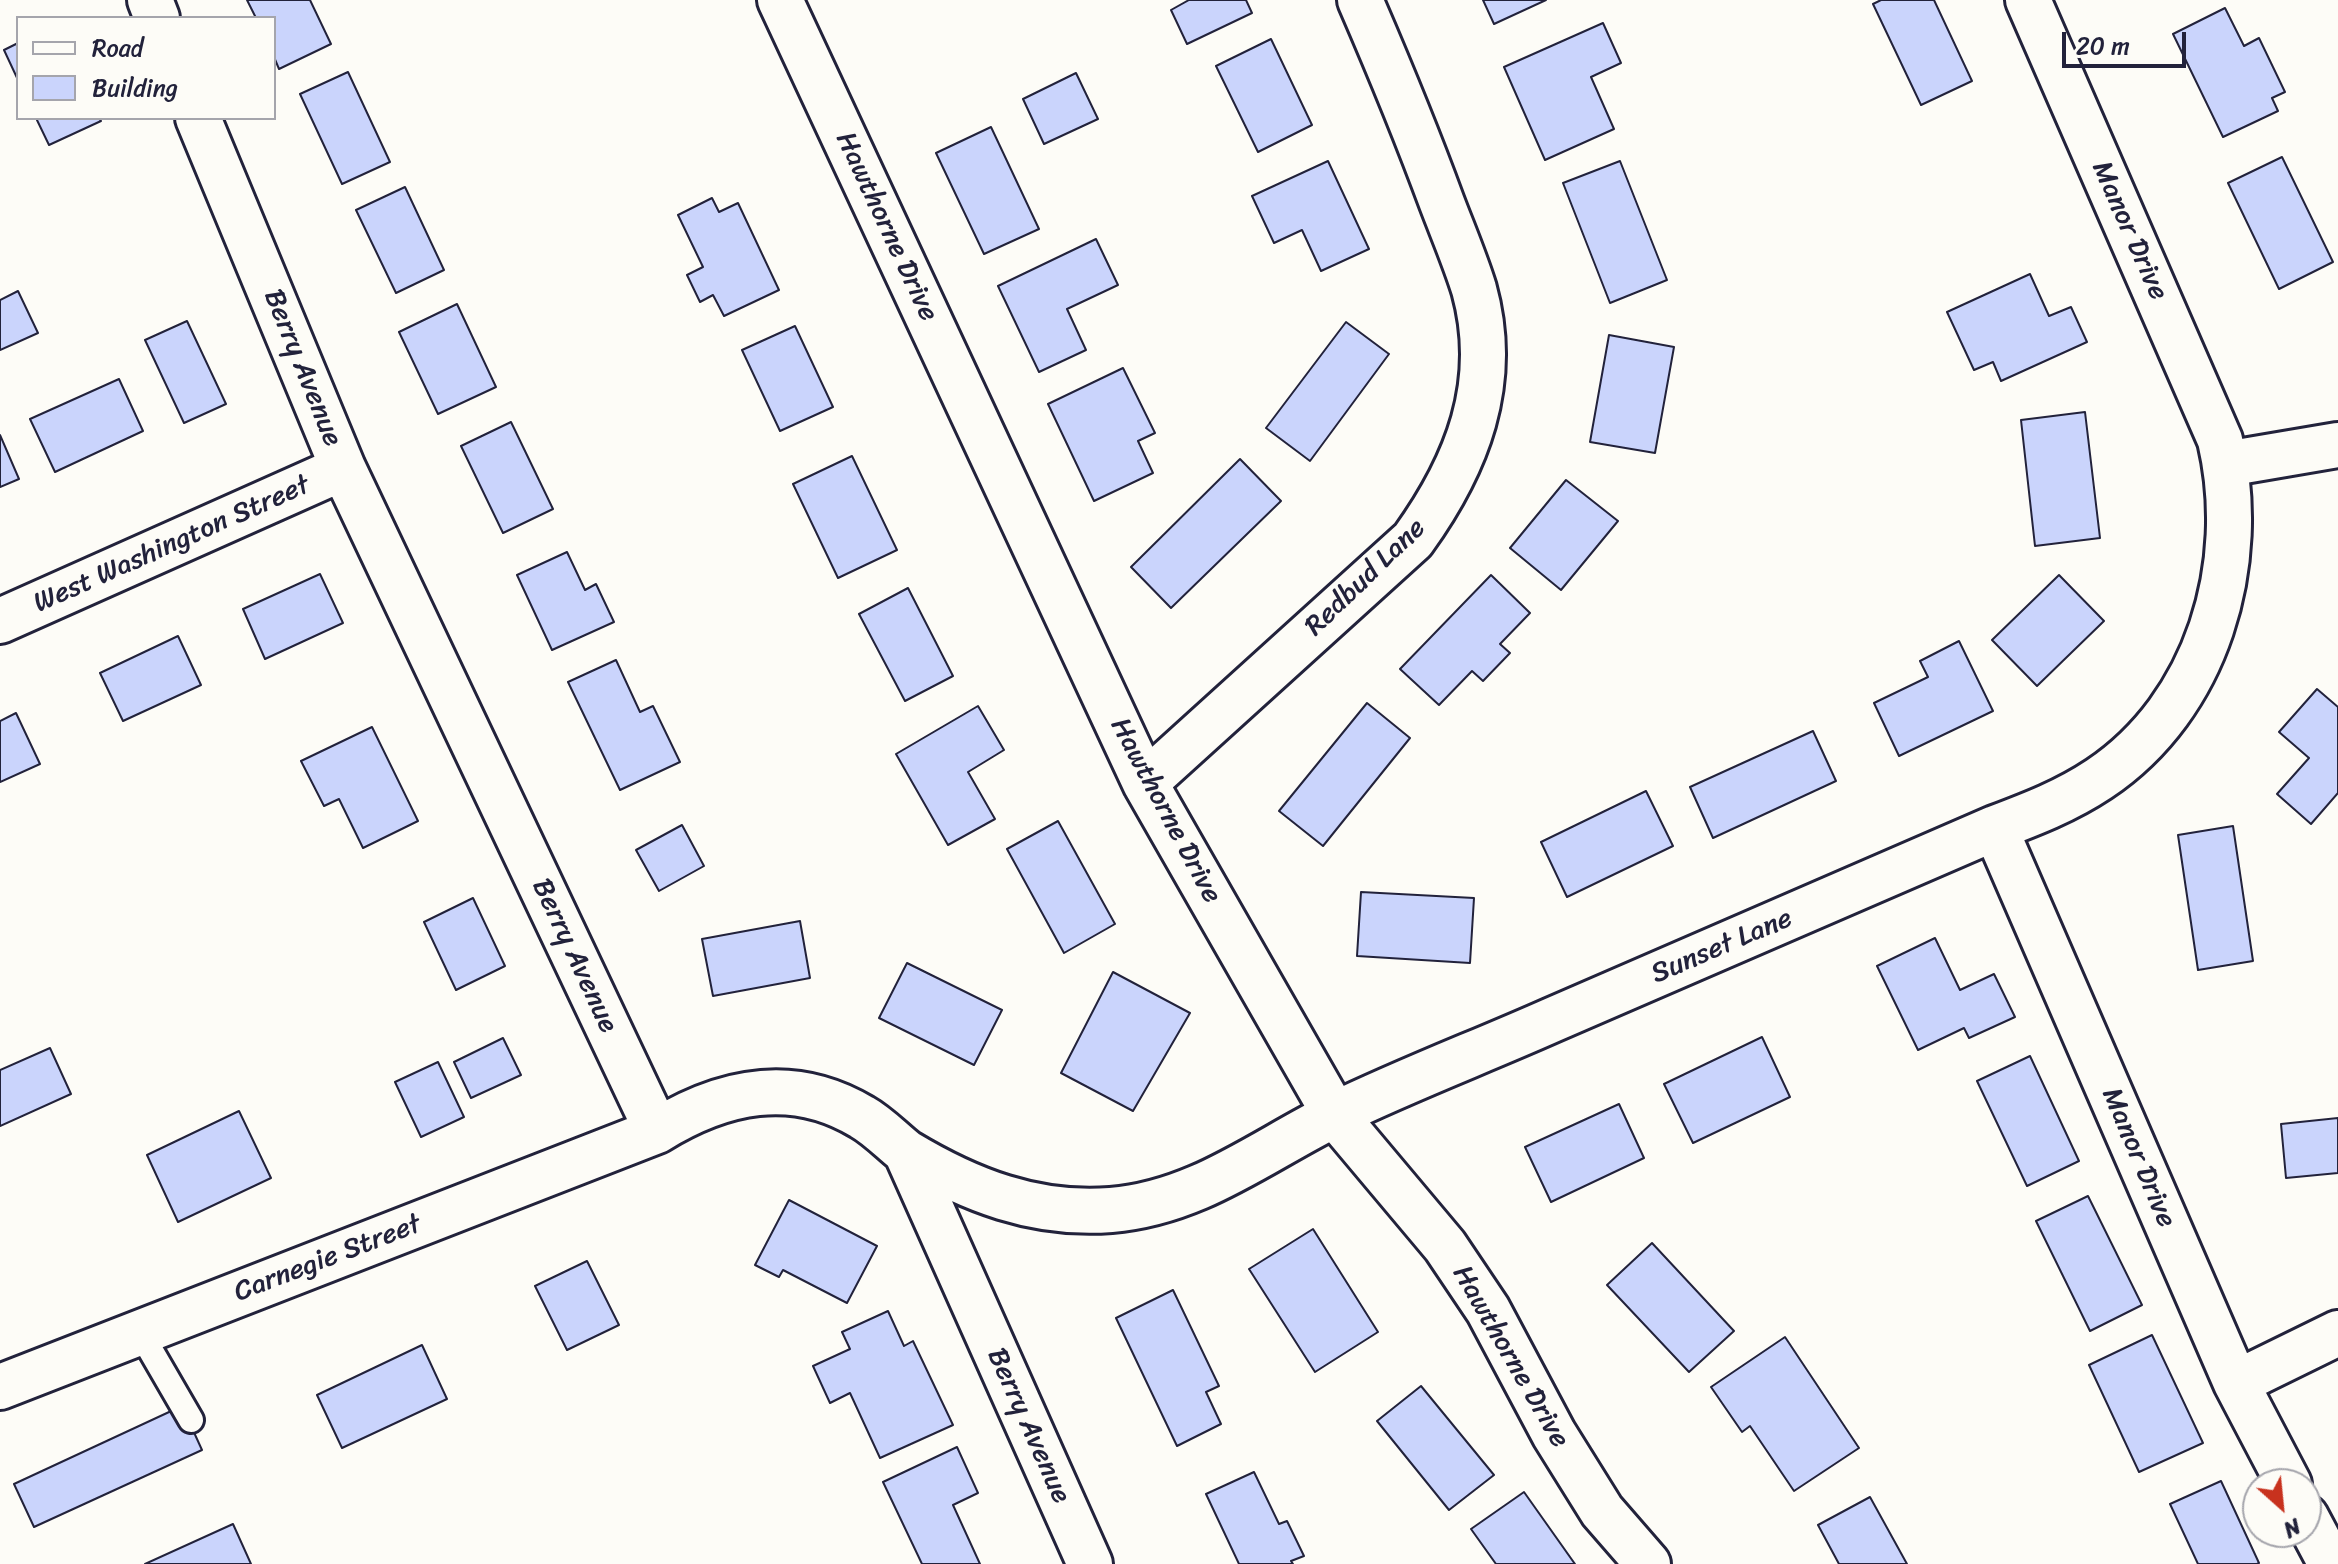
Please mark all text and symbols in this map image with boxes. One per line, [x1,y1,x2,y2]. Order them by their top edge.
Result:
legend [16,16,276,120]
scale bar [2066,16,2190,66]
text: 20 m [2076,25,2130,67]
text: Road [92,27,143,69]
text: Building [92,67,178,109]
street label: Hawthorne Drive [827,127,945,327]
street label: Manor Drive [2083,156,2175,306]
street label: Berry Avenue [255,285,349,451]
street label: West Washington Street [29,469,315,621]
street label: Redbud Lane [1299,512,1433,644]
street label: Hawthorne Drive [1102,713,1228,909]
street label: Berry Avenue [524,874,624,1038]
street label: Sunset Lane [1646,902,1798,992]
street label: Manor Drive [2094,1083,2182,1233]
street label: Carnegie Street [230,1208,426,1310]
street label: Hawthorne Drive [1444,1260,1576,1454]
street label: Berry Avenue [979,1343,1077,1509]
north arrow [2242,1468,2322,1548]
text: N [2277,1507,2308,1549]

